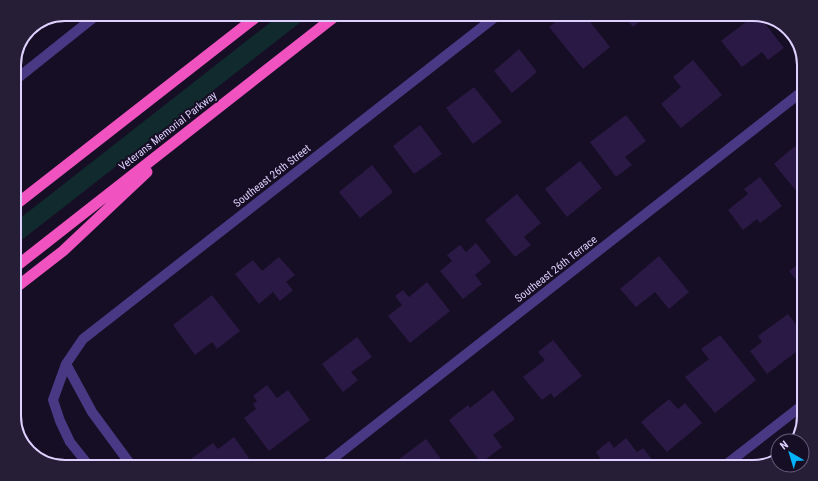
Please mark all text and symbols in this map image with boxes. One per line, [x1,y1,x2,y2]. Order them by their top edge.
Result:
street label: Veterans Memorial Parkway [116,88,220,173]
street label: Southeast 26th Street [231,142,313,210]
street label: Southeast 26th Terrace [512,233,600,305]
north arrow [770,433,810,473]
text: N [777,438,791,453]

